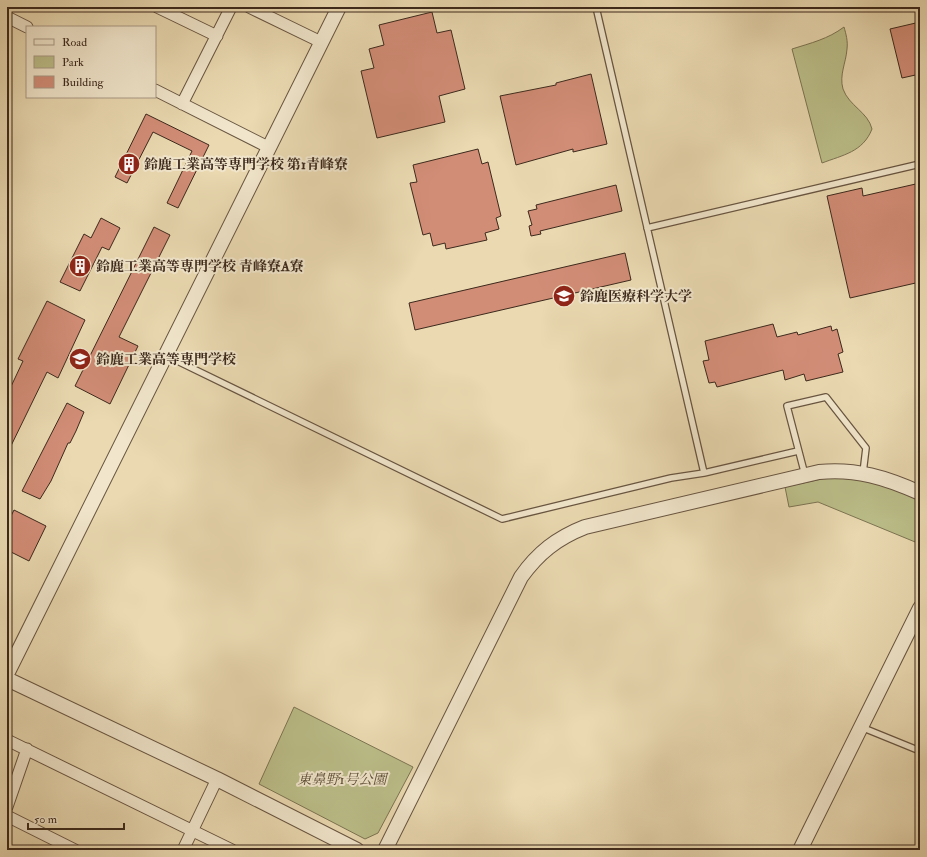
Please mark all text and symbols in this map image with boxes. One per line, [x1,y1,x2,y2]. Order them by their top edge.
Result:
legend [26,26,156,98]
text: Road [62,35,87,50]
text: Park [62,55,84,70]
text: Building [62,75,105,90]
building icon: 鈴鹿工業高等専門学校 第1青峰寮 [116,151,142,177]
place label: 鈴鹿工業高等専門学校 第1青峰寮 [144,156,348,173]
building icon: 鈴鹿工業高等専門学校 青峰寮A寮 [67,253,93,279]
place label: 鈴鹿工業高等専門学校 青峰寮A寮 [96,258,304,275]
school or university icon: 鈴鹿医療科学大学 [551,283,577,309]
place label: 鈴鹿医療科学大学 [580,288,692,305]
school or university icon: 鈴鹿工業高等専門学校 [67,346,93,372]
place label: 鈴鹿工業高等専門学校 [96,351,236,368]
park label: 東鼻野1号公園 [297,771,389,788]
scale bar [28,805,124,831]
text: 50 m [34,812,58,827]

